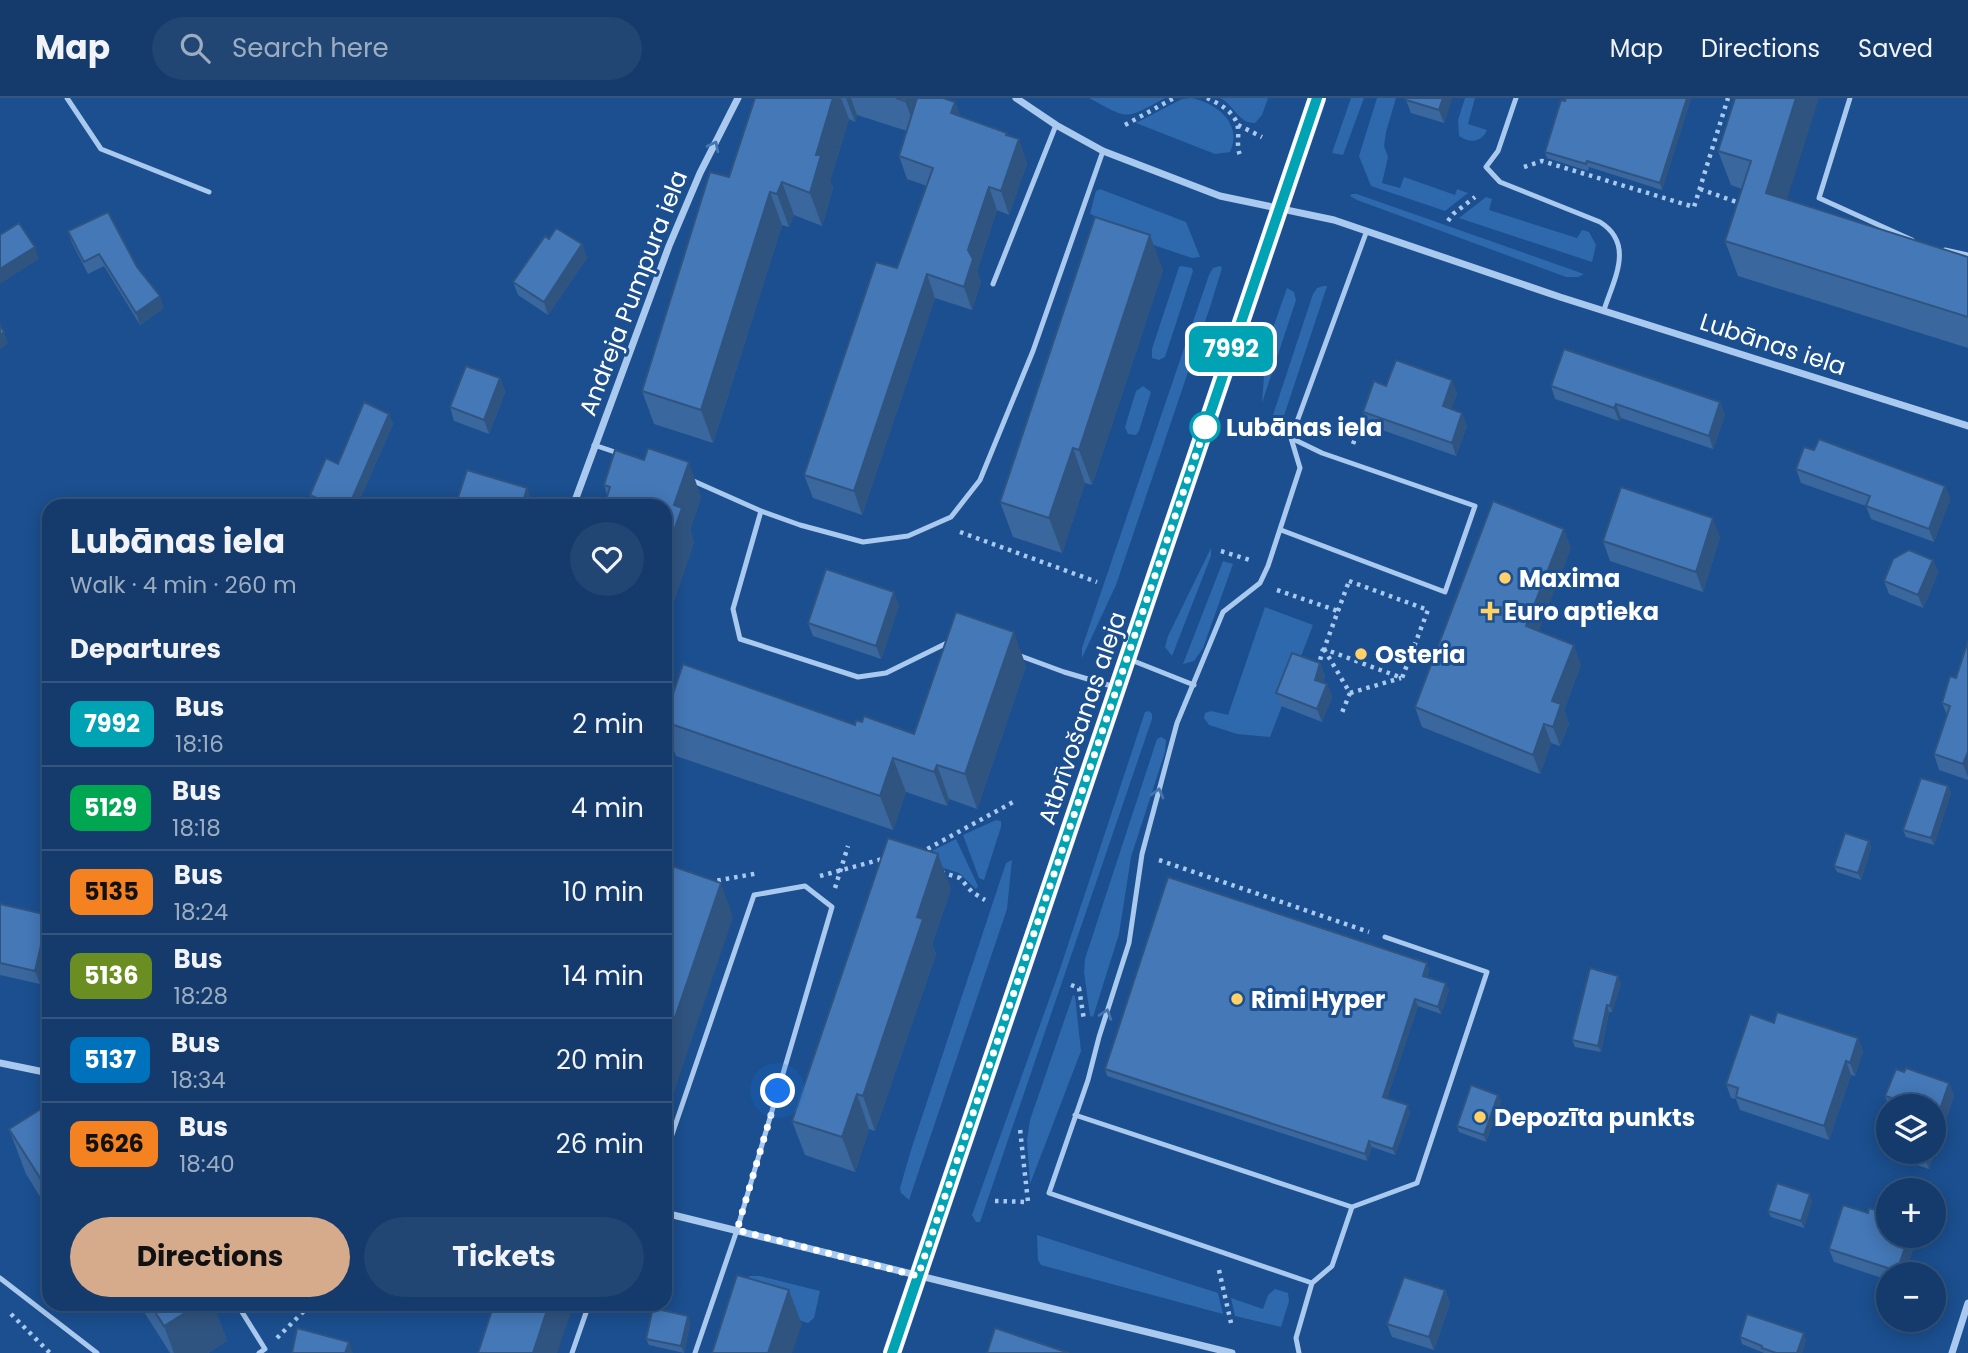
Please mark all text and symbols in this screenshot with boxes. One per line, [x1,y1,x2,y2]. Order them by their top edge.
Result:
search box [152,17,642,80]
text: Map [35,24,110,71]
icon: search [176,29,214,67]
text: Search here [232,30,389,66]
text: Map [1610,32,1663,65]
text: Directions [1701,32,1820,65]
text: Saved [1858,32,1933,65]
one-way arrow [705,141,719,153]
street label: Andreja Pumpura iela [571,166,695,420]
street label: Lubānas iela [1696,305,1850,383]
line badge: 7992 [1182,326,1280,372]
text: 7992 [1203,332,1259,365]
place label: Lubānas iela [1226,411,1382,444]
marker: Lubānas iela [1190,412,1220,442]
text: Lubānas iela [70,518,285,565]
button: heart [570,522,644,596]
place label: Maxima [1519,562,1620,595]
text: Walk · 4 min · 260 m [70,569,297,601]
marker: Maxima [1497,570,1513,586]
place label: Euro aptieka [1504,595,1659,628]
marker: Euro aptieka [1482,603,1498,619]
street label: Atbrīvošanas aleja [1030,607,1134,829]
text: Departures [70,631,221,667]
place label: Osteria [1375,638,1465,671]
marker: Osteria [1353,646,1369,662]
text: Bus [175,689,224,725]
text: 2 min [572,706,644,742]
text: 7992 [84,707,140,740]
text: 18:16 [175,728,224,760]
text: Bus [172,773,221,809]
one-way arrow [1150,787,1164,799]
text: 4 min [571,790,644,826]
text: 5129 [84,791,137,824]
text: 18:18 [172,812,221,844]
text: Bus [174,857,223,893]
text: 10 min [563,874,644,910]
text: 5135 [84,875,139,908]
text: 18:24 [174,896,228,928]
text: Bus [173,941,223,977]
text: 14 min [563,958,644,994]
text: 5136 [84,959,138,992]
text: 18:28 [173,980,228,1012]
place label: Rimi Hyper [1251,983,1385,1016]
marker: Rimi Hyper [1229,991,1245,1007]
one-way arrow [1098,1008,1113,1020]
text: Bus [171,1025,220,1061]
text: 20 min [556,1042,644,1078]
text: 5137 [84,1043,136,1076]
text: 18:34 [171,1064,226,1096]
your location [760,1073,795,1108]
map controls [1876,1094,1946,1332]
button: layers [1876,1094,1946,1164]
place label: Depozīta punkts [1494,1101,1695,1134]
text: Bus [179,1109,228,1145]
marker: Depozīta punkts [1472,1109,1488,1125]
text: 26 min [556,1126,644,1162]
text: 5626 [84,1127,144,1160]
text: 18:40 [179,1148,235,1180]
button: + [1876,1178,1946,1248]
button: Directions [70,1217,350,1297]
button: Tickets [364,1217,644,1297]
button: − [1876,1262,1946,1332]

